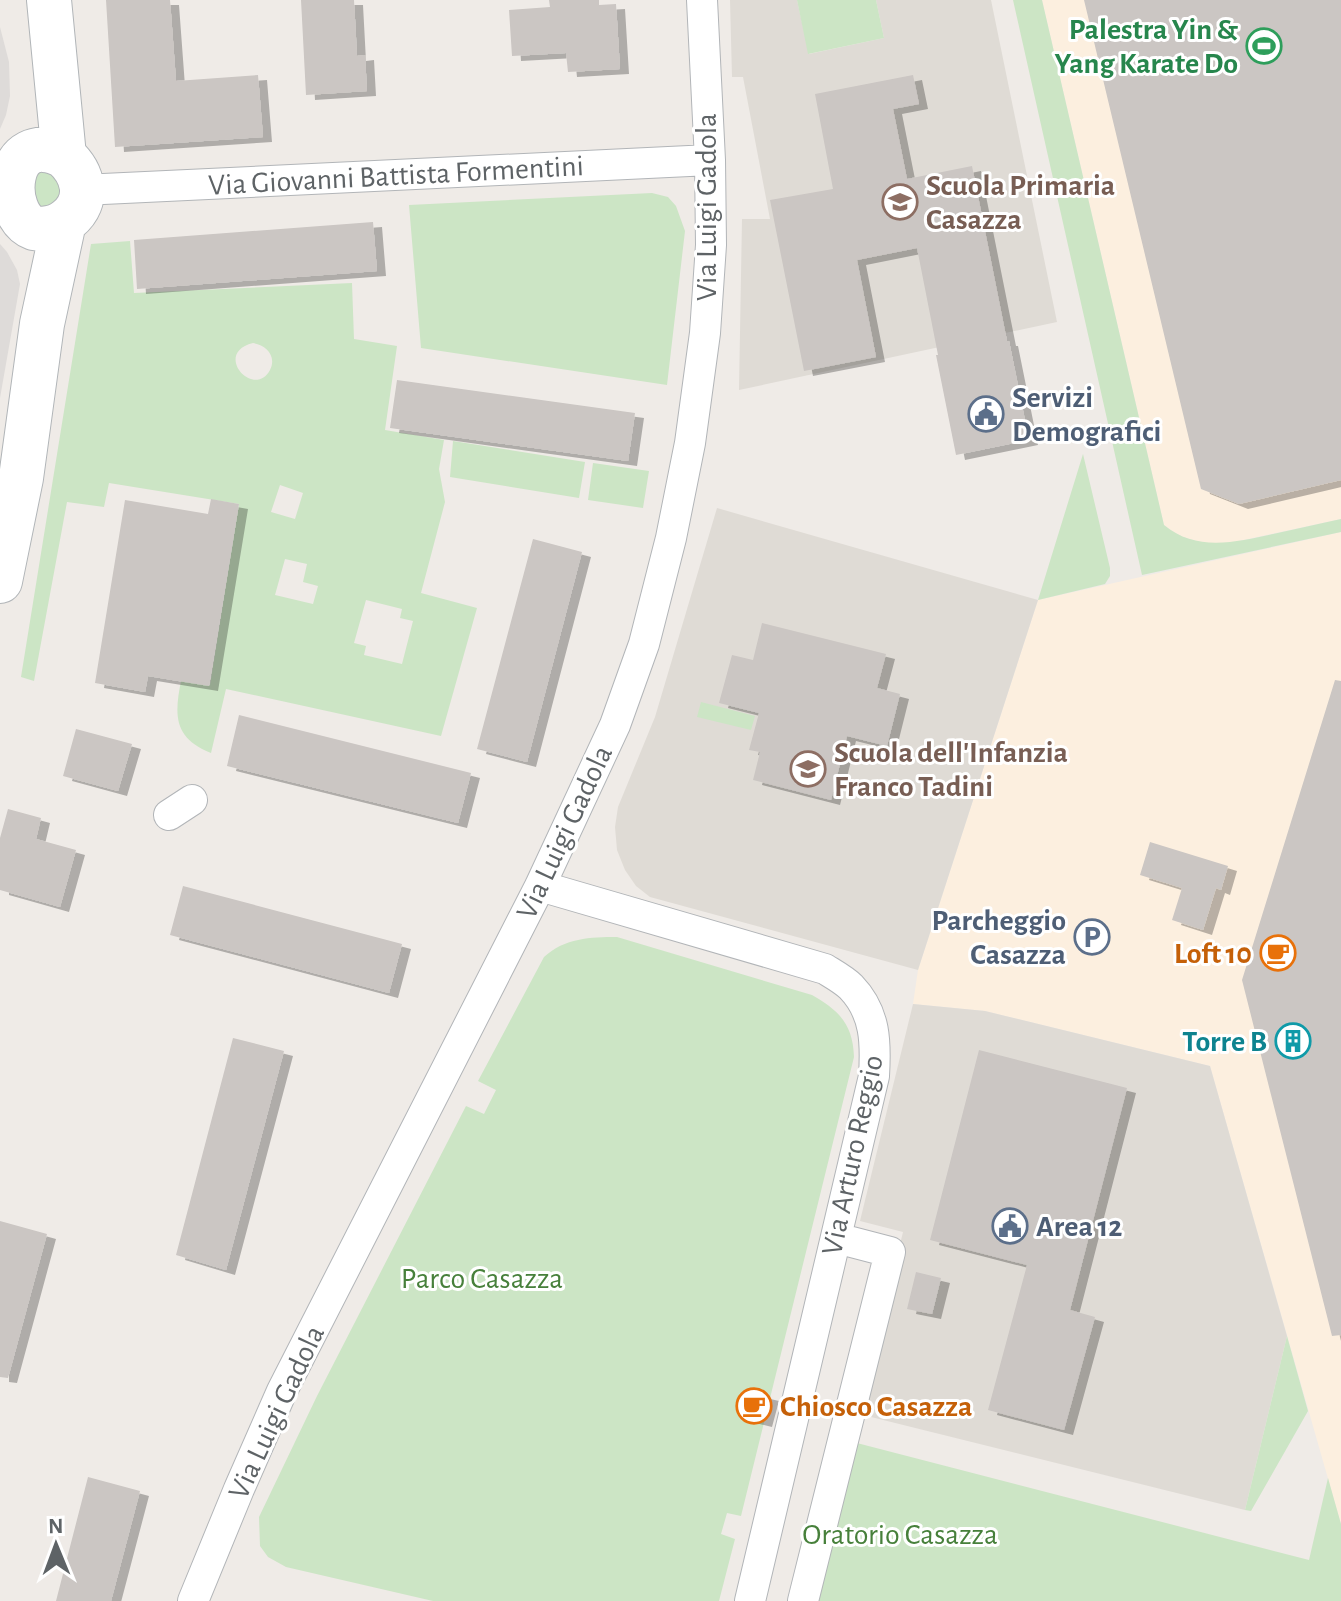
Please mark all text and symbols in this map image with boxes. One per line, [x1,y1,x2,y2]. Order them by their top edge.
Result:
place label: Palestra Yin & Yang Karate Do [1055,15,1239,79]
sports icon: Palestra Yin & Yang Karate Do [1245,27,1283,65]
street label: Via Luigi Gadola [692,113,722,301]
street label: Via Giovanni Battista Formentini [208,151,585,201]
place label: Scuola Primaria Casazza [926,171,1115,235]
school or university icon: Scuola Primaria Casazza [881,183,919,221]
place label: Servizi Demografici [1012,383,1161,447]
public building icon: Servizi Demografici [967,395,1005,433]
place label: Scuola dell'Infanzia Franco Tadini [834,738,1068,802]
street label: Via Luigi Gadola [512,741,618,924]
school or university icon: Scuola dell'Infanzia Franco Tadini [789,750,827,788]
place label: Parcheggio Casazza [931,906,1066,970]
parking icon: Parcheggio Casazza [1073,918,1111,956]
cafe icon: Loft 10 [1259,934,1297,972]
place label: Loft 10 [1174,939,1252,969]
building icon: Torre B [1274,1022,1312,1060]
place label: Torre B [1182,1027,1267,1057]
street label: Via Arturo Reggio [817,1052,889,1258]
public building icon: Area 12 [991,1207,1029,1245]
place label: Area 12 [1036,1212,1122,1242]
park label: Parco Casazza [401,1264,563,1294]
street label: Via Luigi Gadola [224,1321,330,1504]
cafe icon: Chiosco Casazza [735,1387,773,1425]
place label: Chiosco Casazza [780,1392,972,1422]
north arrow [16,1505,96,1585]
text: N [48,1515,64,1537]
park label: Oratorio Casazza [802,1520,998,1550]

